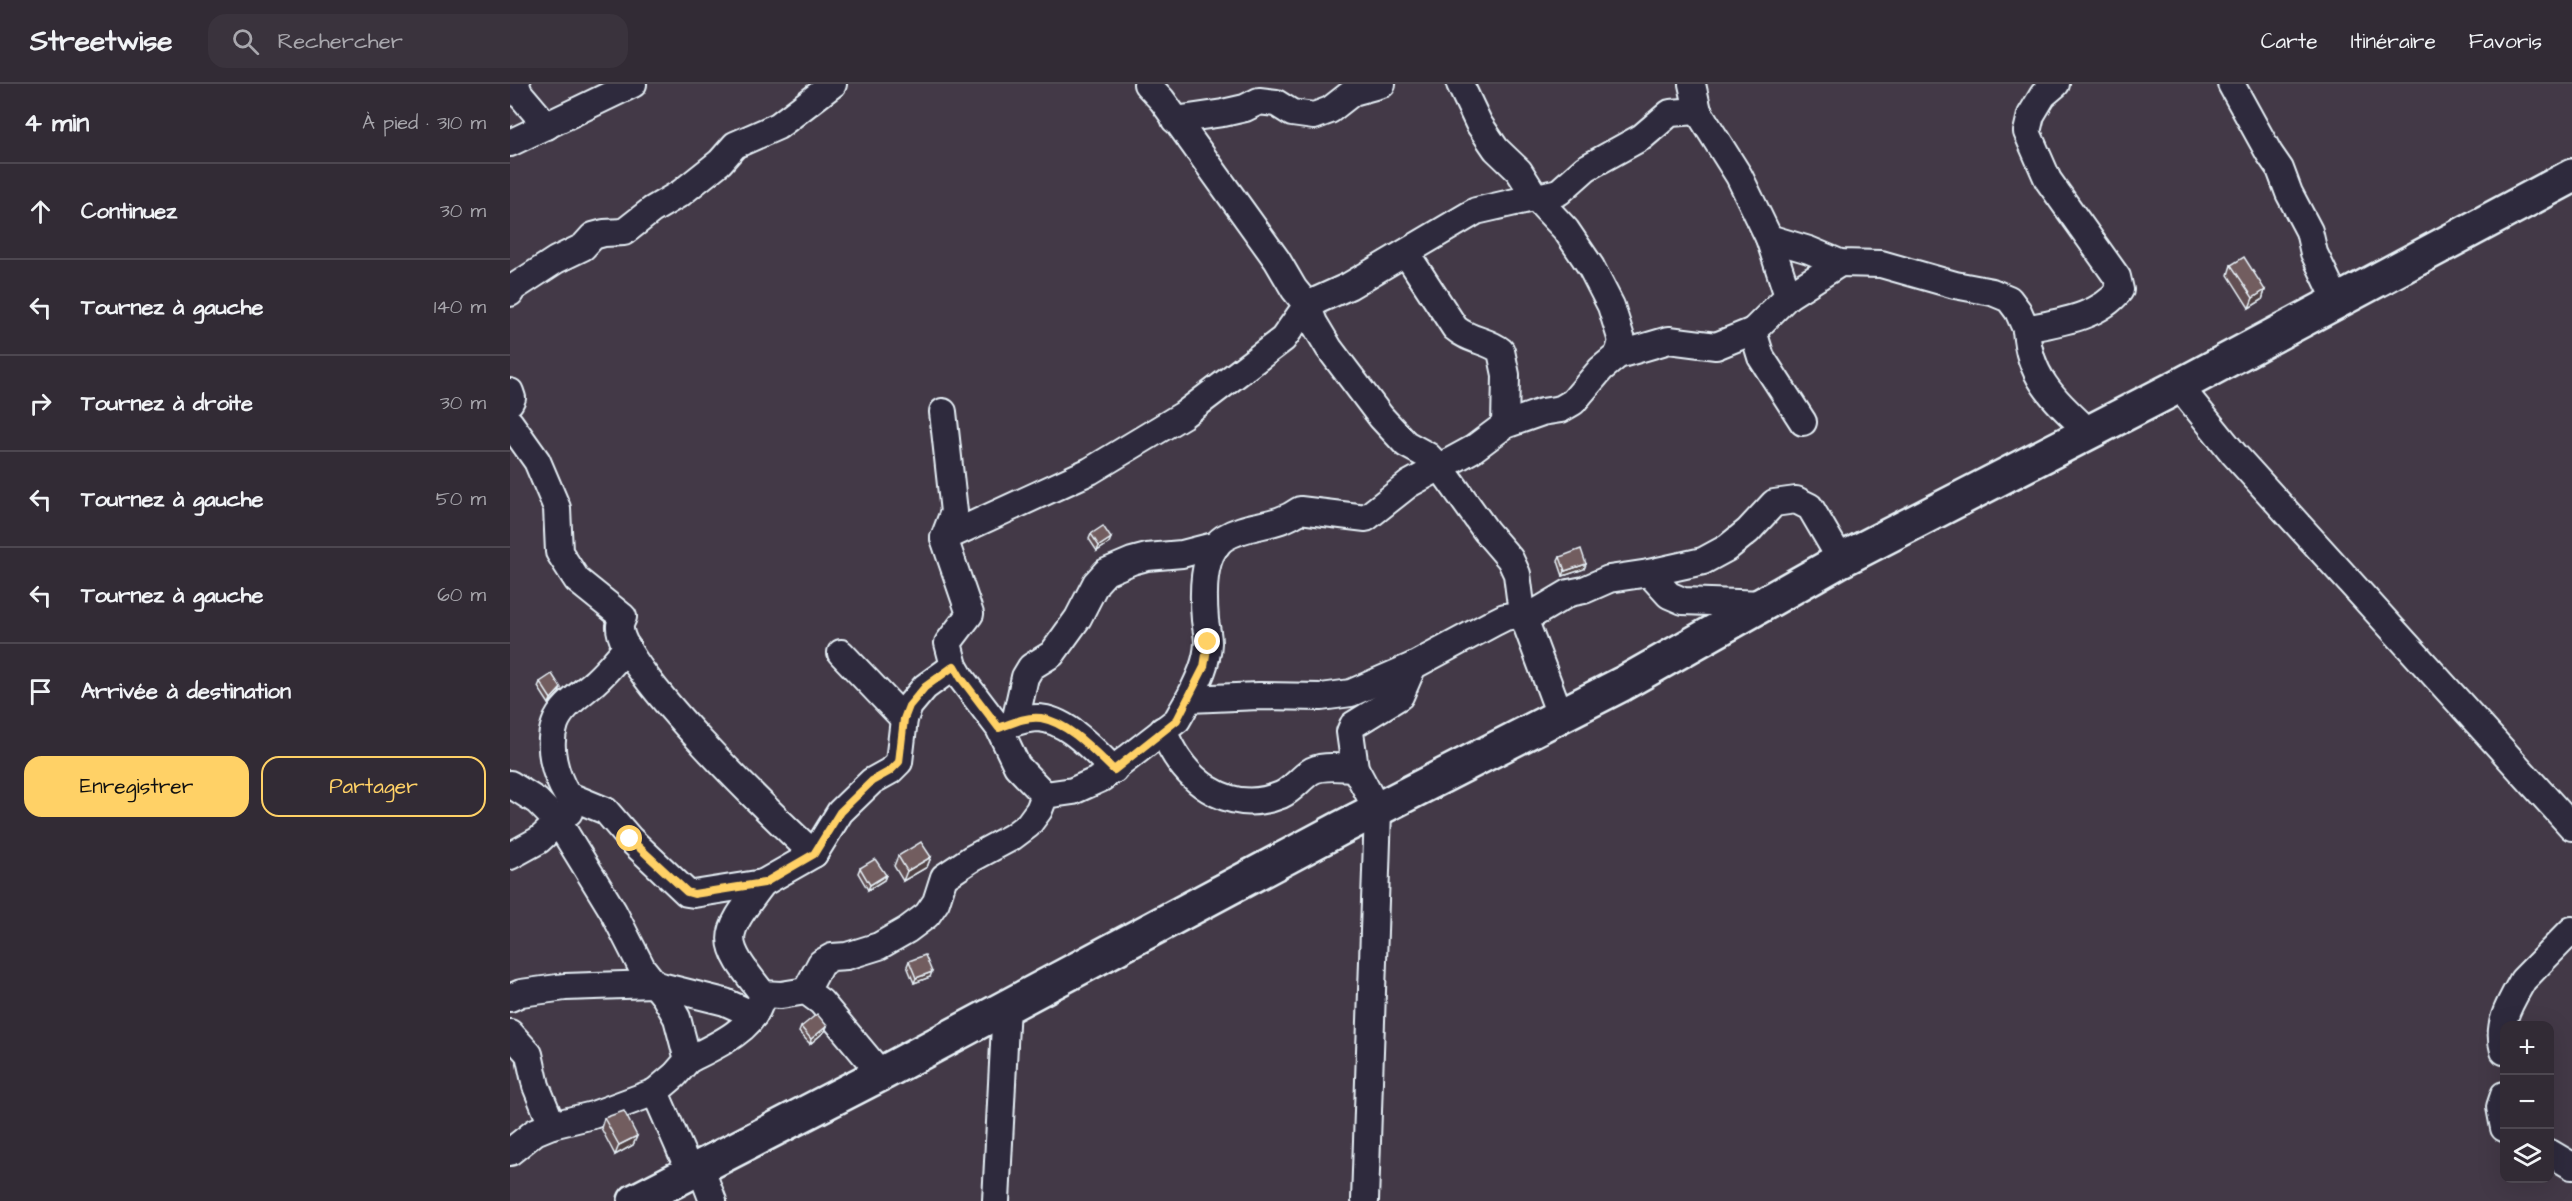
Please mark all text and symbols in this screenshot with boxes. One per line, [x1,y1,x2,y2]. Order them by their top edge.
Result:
search box [208,14,628,68]
text: Streetwise [30,22,172,61]
icon: search [229,25,262,58]
text: Rechercher [277,26,403,57]
text: Carte [2261,27,2318,56]
text: Itinéraire [2351,27,2436,56]
text: Favoris [2469,27,2542,56]
text: 4 min [24,105,89,141]
text: À pied · 310 m [362,109,486,137]
icon: ahead [24,195,57,228]
text: Continuez [81,196,177,227]
text: 30 m [440,197,486,225]
icon: left [24,291,57,324]
text: Tournez à gauche [81,292,263,323]
text: 140 m [434,293,486,321]
icon: right [24,387,57,420]
text: Tournez à droite [81,388,253,419]
text: 30 m [440,389,486,417]
icon: left [24,483,57,516]
text: Tournez à gauche [81,484,263,515]
text: 50 m [436,485,486,513]
icon: left [24,579,57,612]
text: Tournez à gauche [81,580,263,611]
text: 60 m [437,581,486,609]
route end [1194,628,1220,654]
icon: arrive [24,675,57,708]
text: Arrivée à destination [81,676,291,707]
button: Enregistrer [24,756,249,817]
button: Partager [261,756,486,817]
route start [616,825,642,851]
map controls [2500,1021,2554,1183]
button: + [2500,1021,2554,1075]
button: − [2500,1075,2554,1129]
button: layers [2500,1129,2554,1183]

